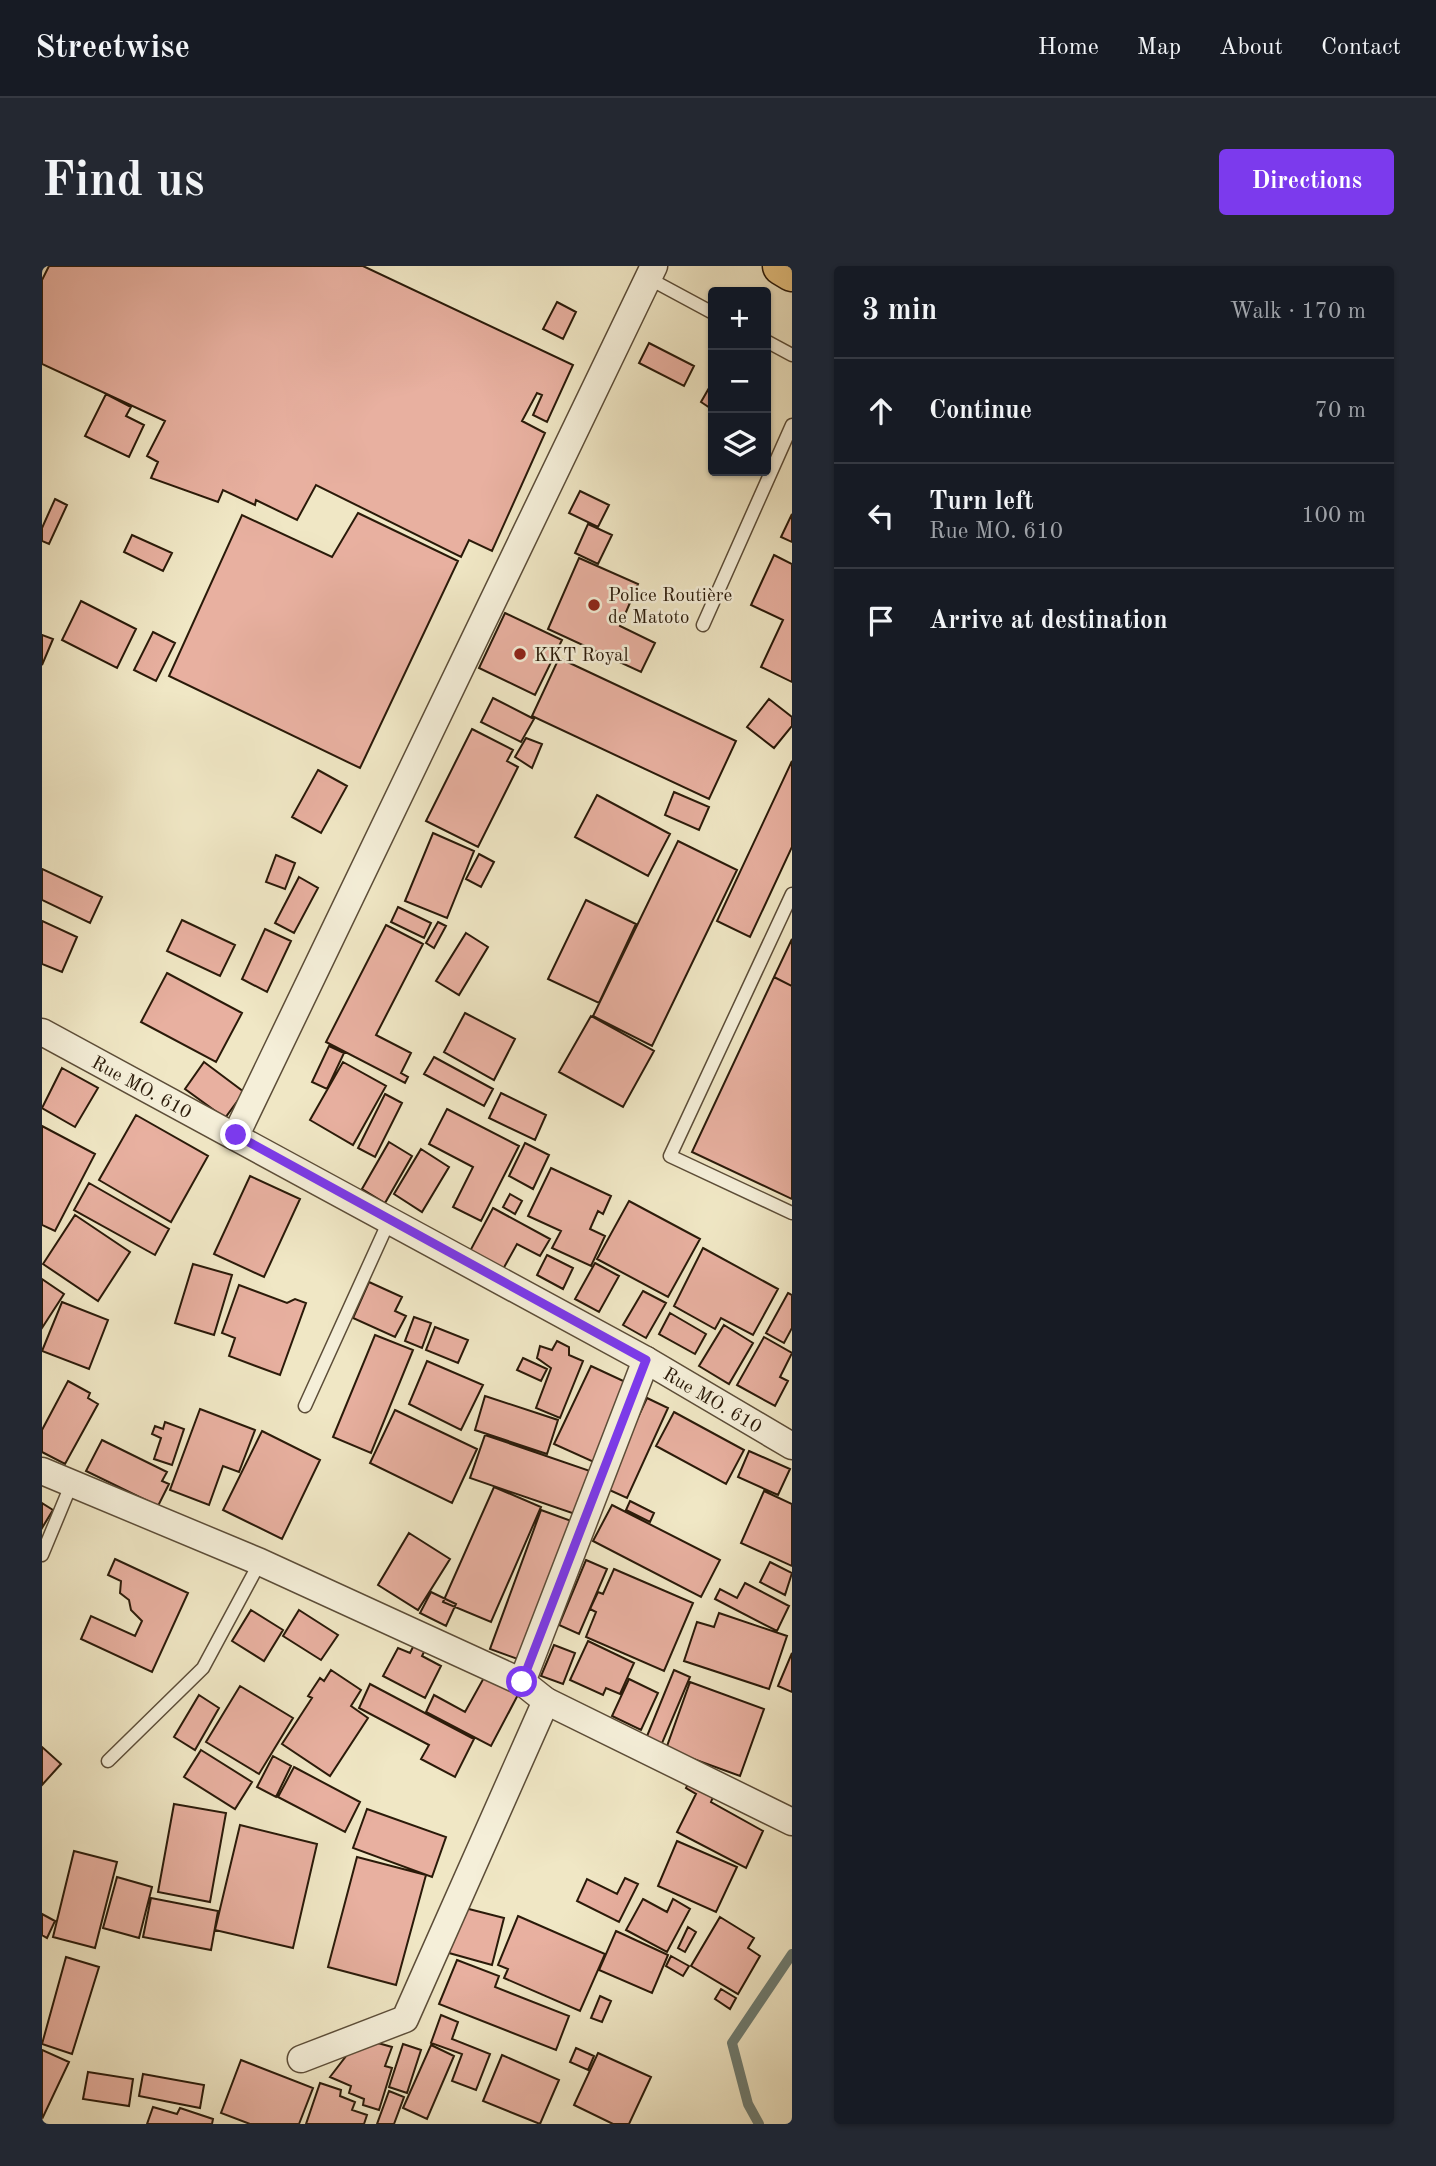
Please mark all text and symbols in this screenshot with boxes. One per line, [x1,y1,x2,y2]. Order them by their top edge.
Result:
text: Streetwise [35,32,190,65]
text: Home [1038,36,1099,60]
text: Map [1137,36,1181,60]
text: About [1219,36,1283,60]
text: Contact [1321,36,1401,60]
button: Directions [1219,149,1394,215]
text: Find us [42,158,205,207]
map controls [708,287,771,476]
button: + [708,287,771,350]
text: 3 min [862,296,937,326]
text: Walk · 170 m [1230,300,1366,323]
button: − [708,350,771,413]
icon: ahead [862,392,900,430]
text: Continue [929,398,1032,424]
text: 70 m [1315,399,1366,422]
button: layers [708,413,771,476]
text: Turn left [929,489,1034,515]
icon: left [862,497,900,535]
text: 100 m [1301,504,1366,527]
text: Rue MO. 610 [929,520,1063,543]
place label: Police Routière de Matoto [608,587,732,628]
marker: Police Routière de Matoto [586,597,602,613]
icon: arrive [862,602,900,640]
text: Arrive at destination [929,608,1168,634]
marker: KKT Royal [512,646,528,662]
place label: KKT Royal [534,647,629,666]
street label: Rue MO. 610 [88,1054,194,1123]
route end [220,1119,251,1150]
street label: Rue MO. 610 [659,1365,764,1438]
route start [506,1666,537,1697]

